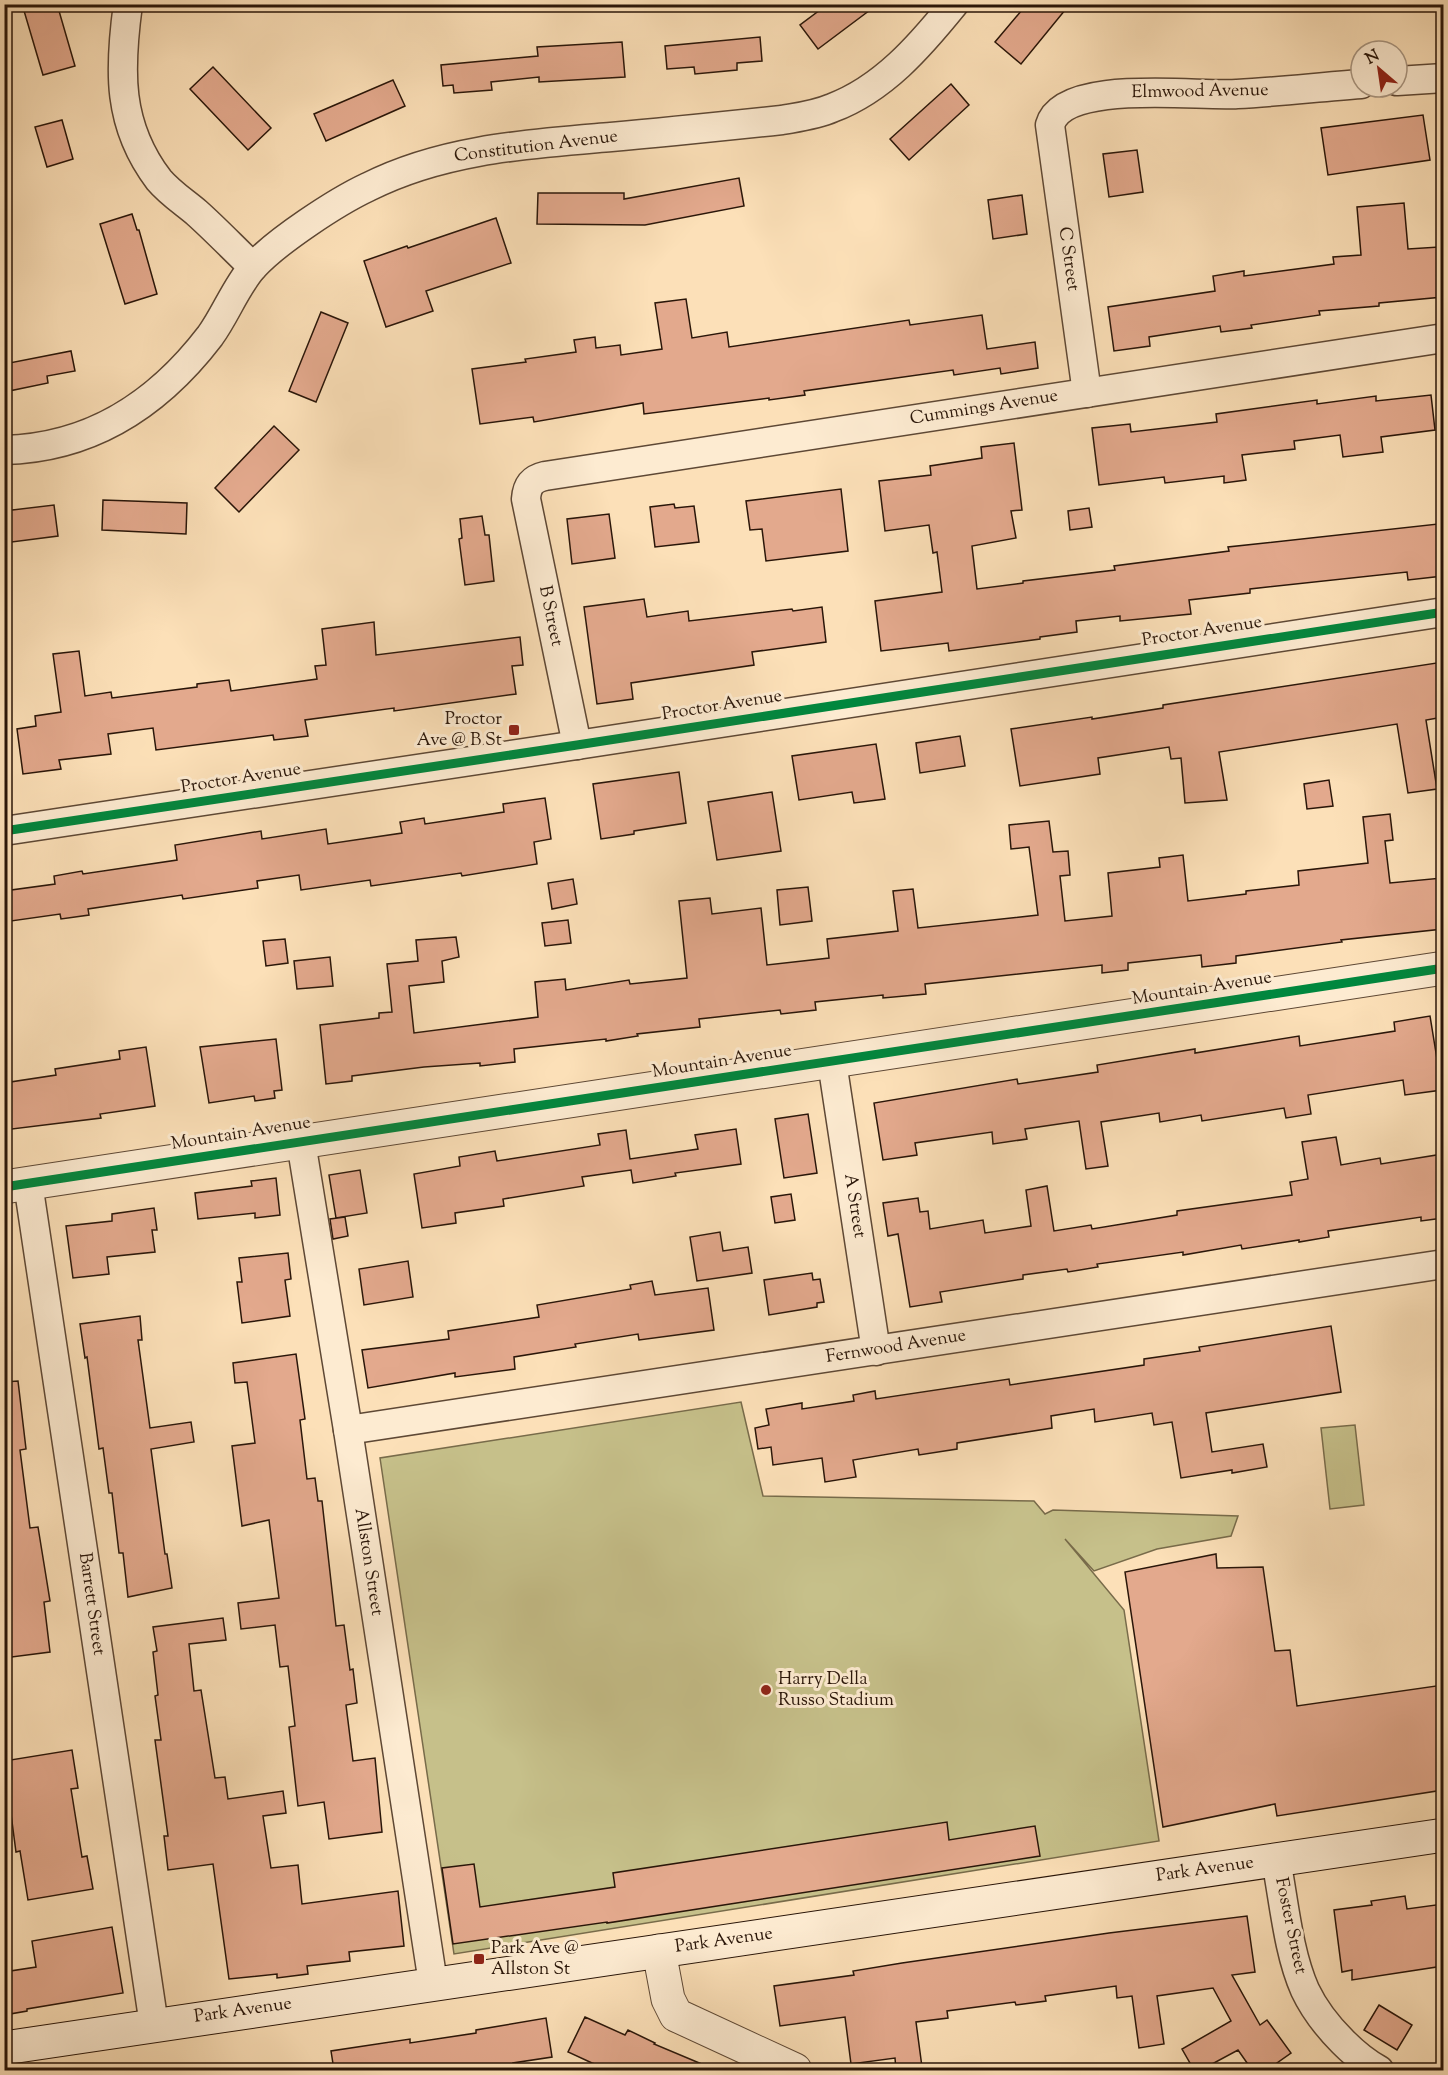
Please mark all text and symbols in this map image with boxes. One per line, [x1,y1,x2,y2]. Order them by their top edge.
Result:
north arrow [1349,39,1409,99]
text: N [1362,45,1384,71]
street label: Elmwood Avenue [1131,78,1269,106]
street label: Constitution Avenue [453,124,619,170]
street label: C Street [1051,225,1085,293]
street label: Cummings Avenue [908,383,1060,433]
street label: B Street [531,583,569,649]
street label: Proctor Avenue [1140,610,1264,654]
street label: Proctor Avenue [660,684,784,728]
place label: Proctor Ave @ B St [417,707,502,754]
marker: Proctor Ave @ B St [507,723,521,737]
street label: Proctor Avenue [179,757,303,801]
street label: Mountain Avenue [1130,965,1274,1013]
street label: Mountain Avenue [650,1038,794,1086]
street label: Mountain Avenue [169,1110,313,1158]
street label: A Street [836,1172,872,1240]
street label: Fernwood Avenue [824,1323,968,1371]
street label: Allston Street [347,1506,389,1618]
street label: Barrett Street [71,1551,111,1657]
place label: Harry Della Russo Stadium [778,1667,894,1714]
marker: Harry Della Russo Stadium [759,1683,773,1697]
street label: Park Avenue [1154,1850,1256,1890]
street label: Foster Street [1267,1875,1313,1977]
street label: Park Avenue [673,1921,775,1961]
place label: Park Ave @ Allston St [491,1936,579,1983]
marker: Park Ave @ Allston St [472,1952,486,1966]
street label: Park Avenue [192,1991,294,2031]

